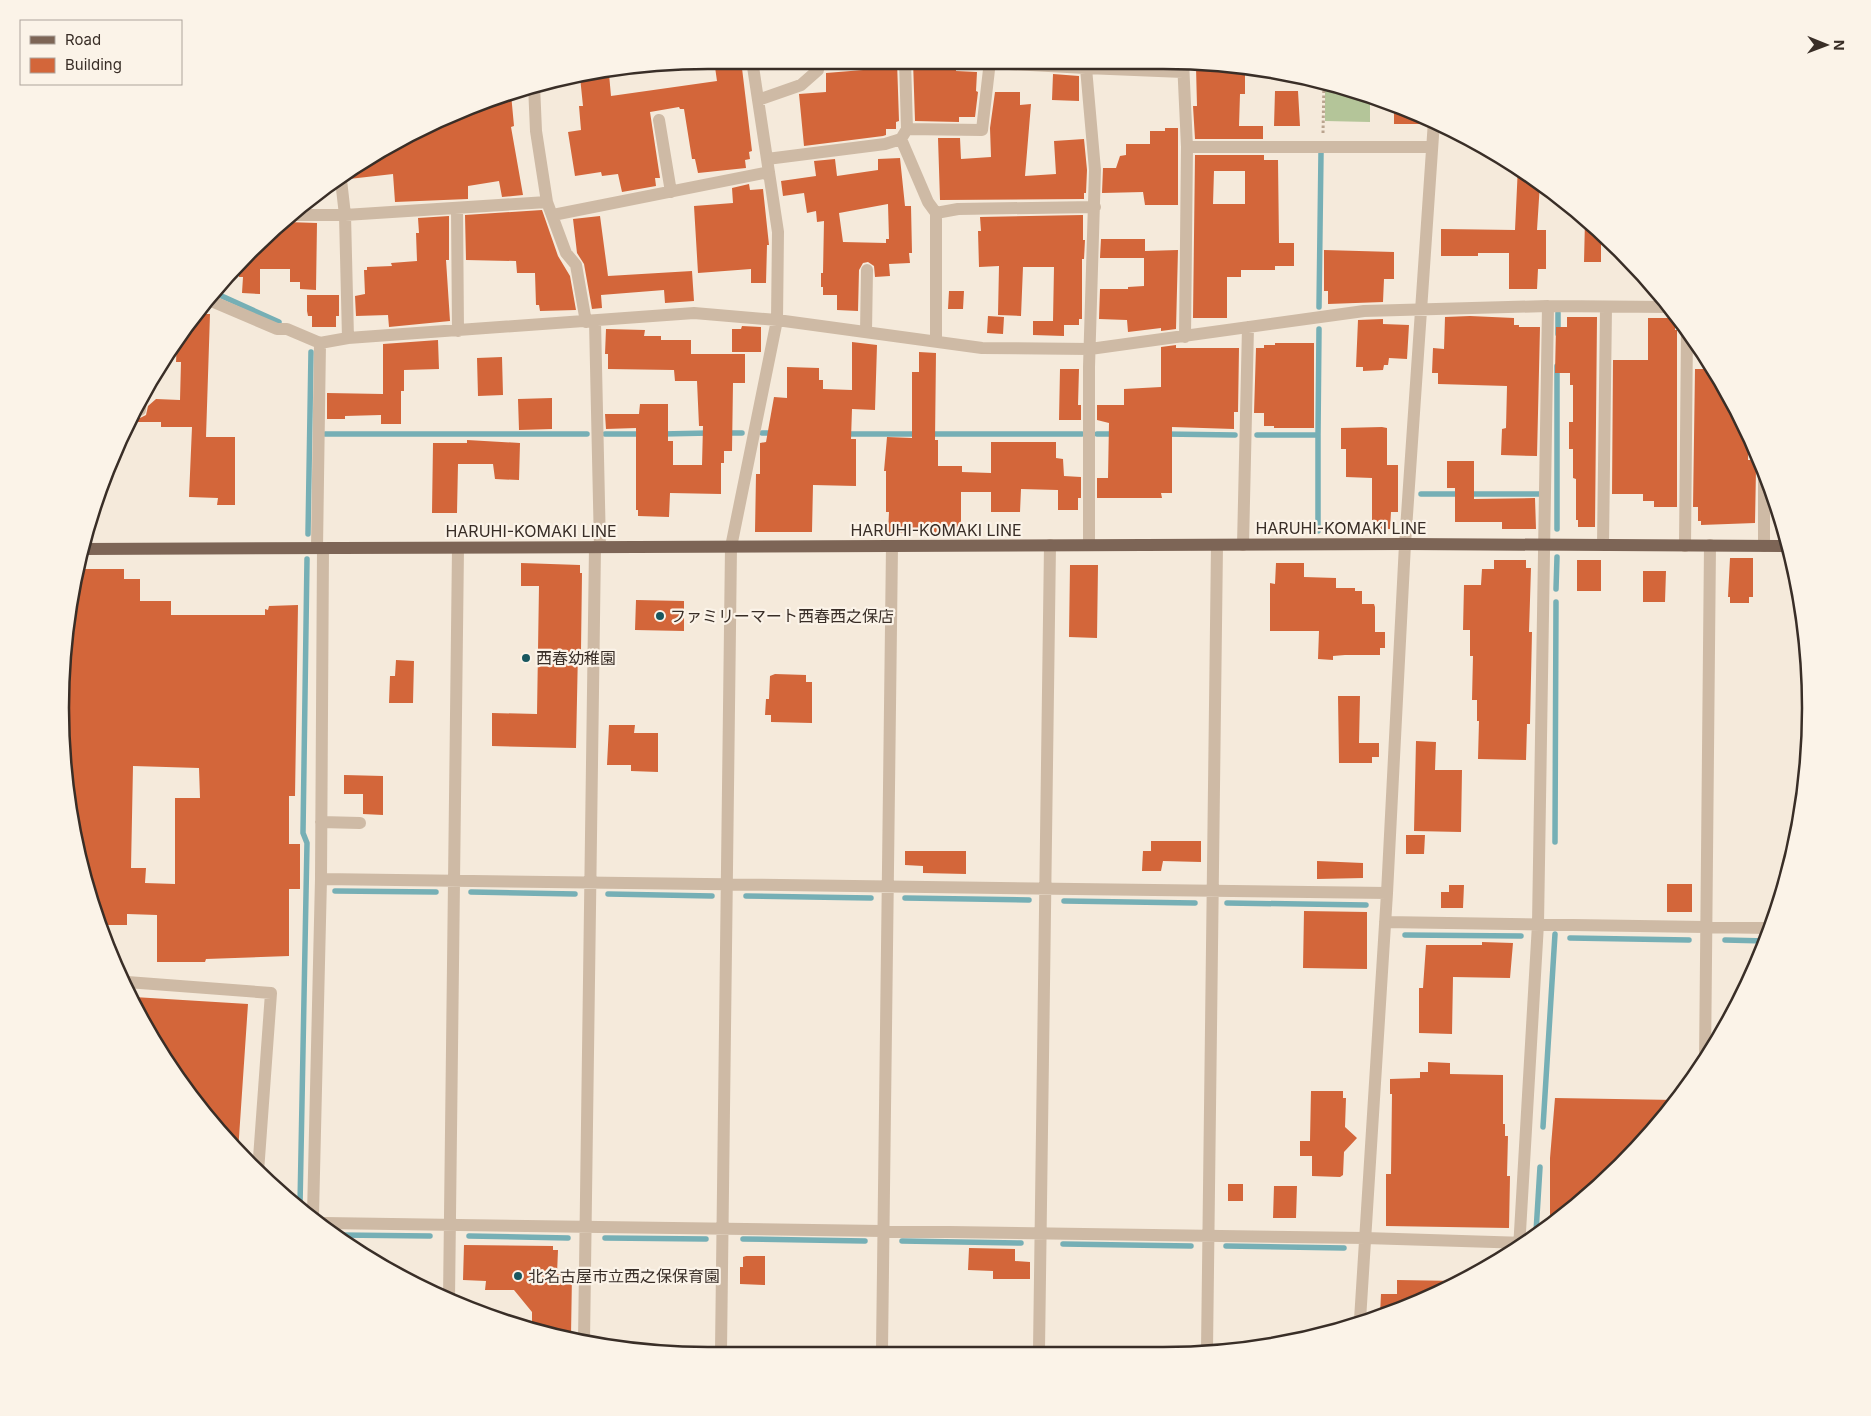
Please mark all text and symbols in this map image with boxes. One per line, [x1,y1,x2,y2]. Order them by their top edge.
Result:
legend [20,20,182,85]
north arrow [1801,20,1851,70]
text: Road [65,30,101,49]
text: N [1831,40,1848,51]
text: Building [65,55,122,74]
street label: HARUHI-KOMAKI LINE [1255,518,1427,538]
street label: HARUHI-KOMAKI LINE [850,520,1022,540]
street label: HARUHI-KOMAKI LINE [445,521,617,541]
place label: ファミリーマート西春西之保店 [670,606,894,626]
marker: ファミリーマート西春西之保店 [654,610,666,622]
place label: 西春幼稚園 [536,648,616,668]
marker: 西春幼稚園 [520,652,532,664]
place label: 北名古屋市立西之保保育園 [528,1266,720,1286]
marker: 北名古屋市立西之保保育園 [512,1270,524,1282]

